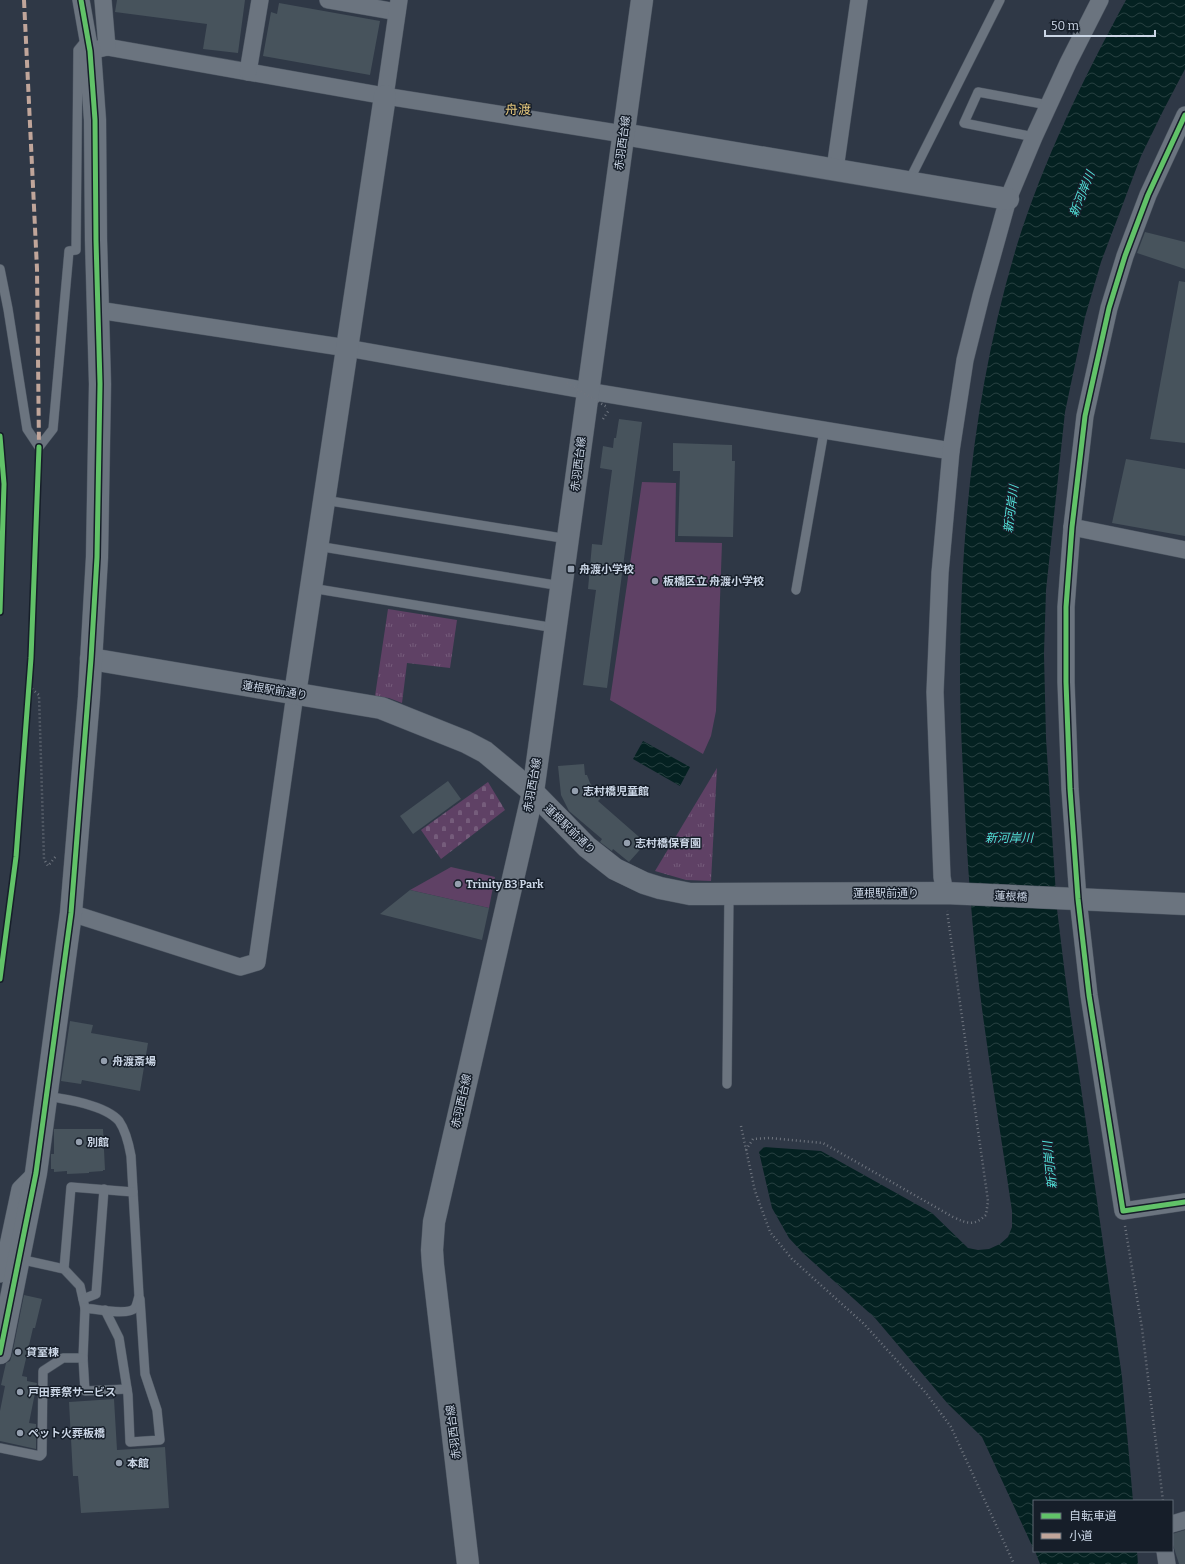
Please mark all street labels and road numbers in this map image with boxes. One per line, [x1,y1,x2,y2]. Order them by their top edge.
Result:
street label: 赤羽西台線 [612,115,633,171]
street label: 赤羽西台線 [569,436,588,492]
street label: 蓮根駅前通り [241,679,309,702]
street label: 赤羽西台線 [521,757,544,813]
street label: 蓮根駅前通り [541,802,598,857]
street label: 蓮根駅前通り [853,887,919,900]
street label: 蓮根橋 [994,889,1028,904]
street label: 赤羽西台線 [449,1073,474,1129]
street label: 赤羽西台線 [444,1404,463,1460]

